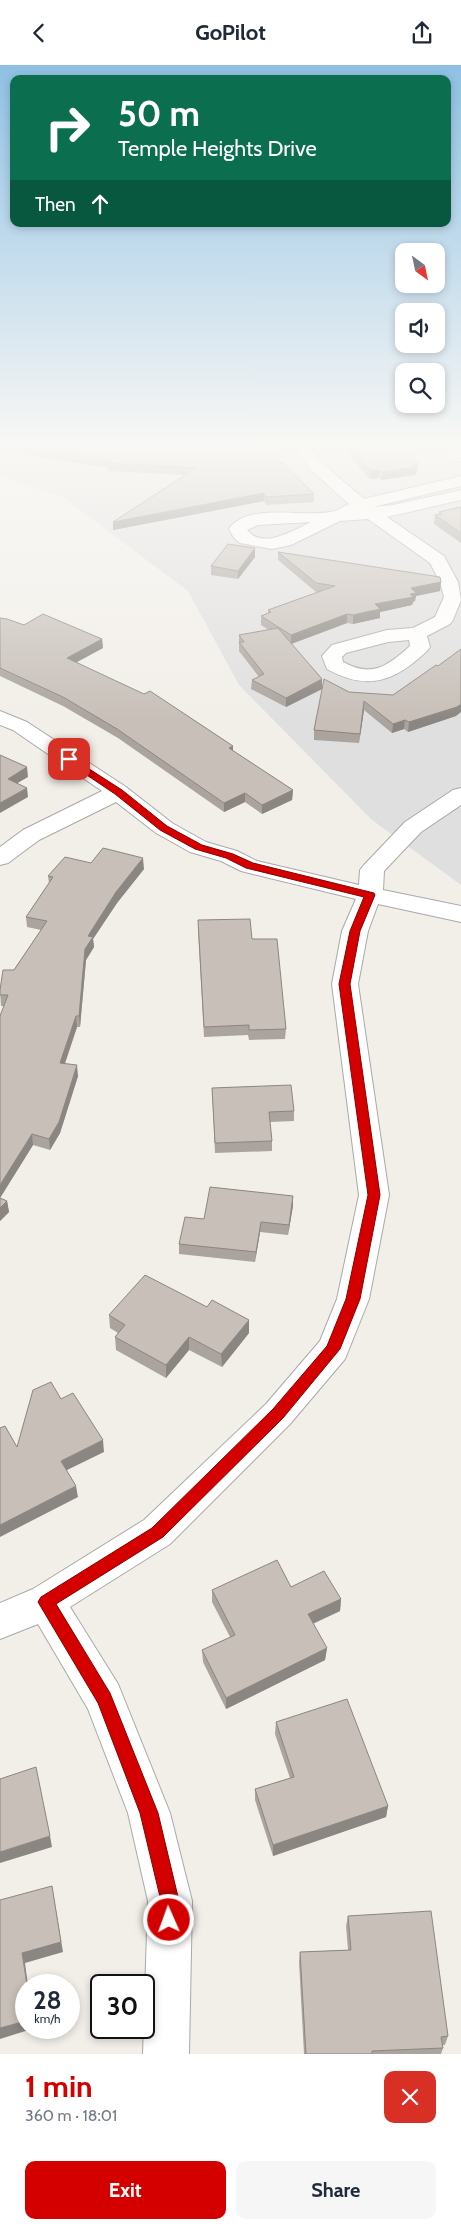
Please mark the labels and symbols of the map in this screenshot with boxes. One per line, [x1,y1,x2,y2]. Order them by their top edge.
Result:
north arrow [395,243,445,293]
pin [48,738,90,780]
position arrow [142,1893,194,1945]
speed limit sign: 30 [90,1974,155,2039]

